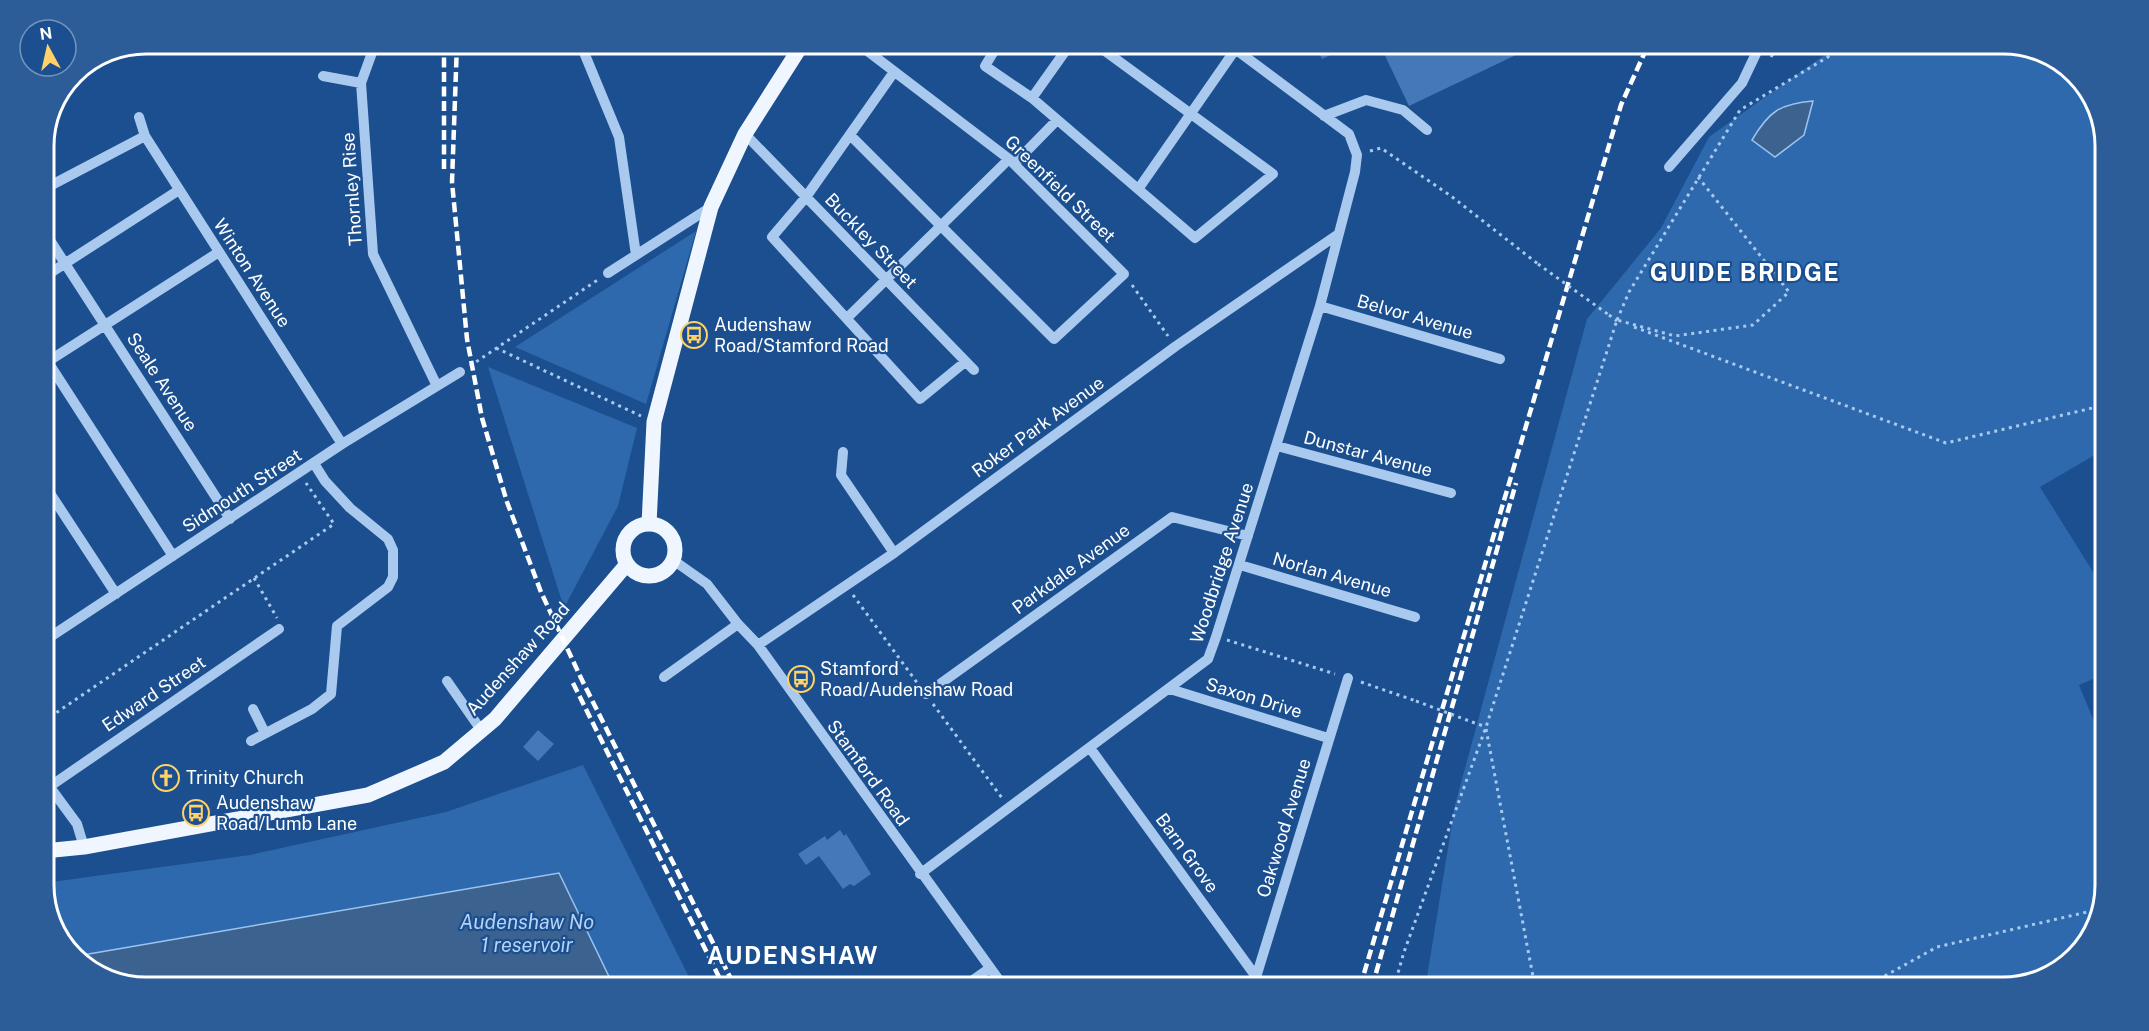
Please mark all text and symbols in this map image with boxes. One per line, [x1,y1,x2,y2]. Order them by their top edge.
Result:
north arrow [18,18,78,78]
text: N [38,23,54,44]
street label: Greenfield Street [1001,131,1120,247]
street label: Thornley Rise [337,132,366,246]
street label: Buckley Street [821,189,922,293]
street label: Winton Avenue [210,214,295,331]
district label: GUIDE BRIDGE [1650,258,1840,286]
street label: Belvor Avenue [1355,290,1476,343]
place label: Audenshaw Road/Stamford Road [714,314,889,356]
bus stop icon: Audenshaw Road/Stamford Road [679,320,709,350]
street label: Seale Avenue [123,328,202,435]
street label: Roker Park Avenue [968,372,1108,482]
street label: Dunstar Avenue [1301,426,1435,481]
street label: Sidmouth Street [178,444,305,537]
street label: Woodbridge Avenue [1186,480,1257,646]
street label: Parkdale Avenue [1008,519,1133,618]
street label: Norlan Avenue [1270,548,1394,602]
street label: Audenshaw Road [462,598,574,719]
street label: Edward Street [98,651,209,736]
place label: Stamford Road/Audenshaw Road [820,658,1013,700]
bus stop icon: Stamford Road/Audenshaw Road [786,664,816,694]
street label: Saxon Drive [1203,673,1305,722]
street label: Stamford Road [823,716,914,830]
street label: Oakwood Avenue [1252,756,1315,900]
church icon: Trinity Church [151,763,181,793]
place label: Trinity Church [186,767,304,788]
place label: Audenshaw Road/Lumb Lane [216,792,357,834]
bus stop icon: Audenshaw Road/Lumb Lane [181,798,211,828]
street label: Barn Grove [1152,809,1223,896]
water label: Audenshaw No 1 reservoir [460,910,594,957]
district label: AUDENSHAW [707,941,879,969]

